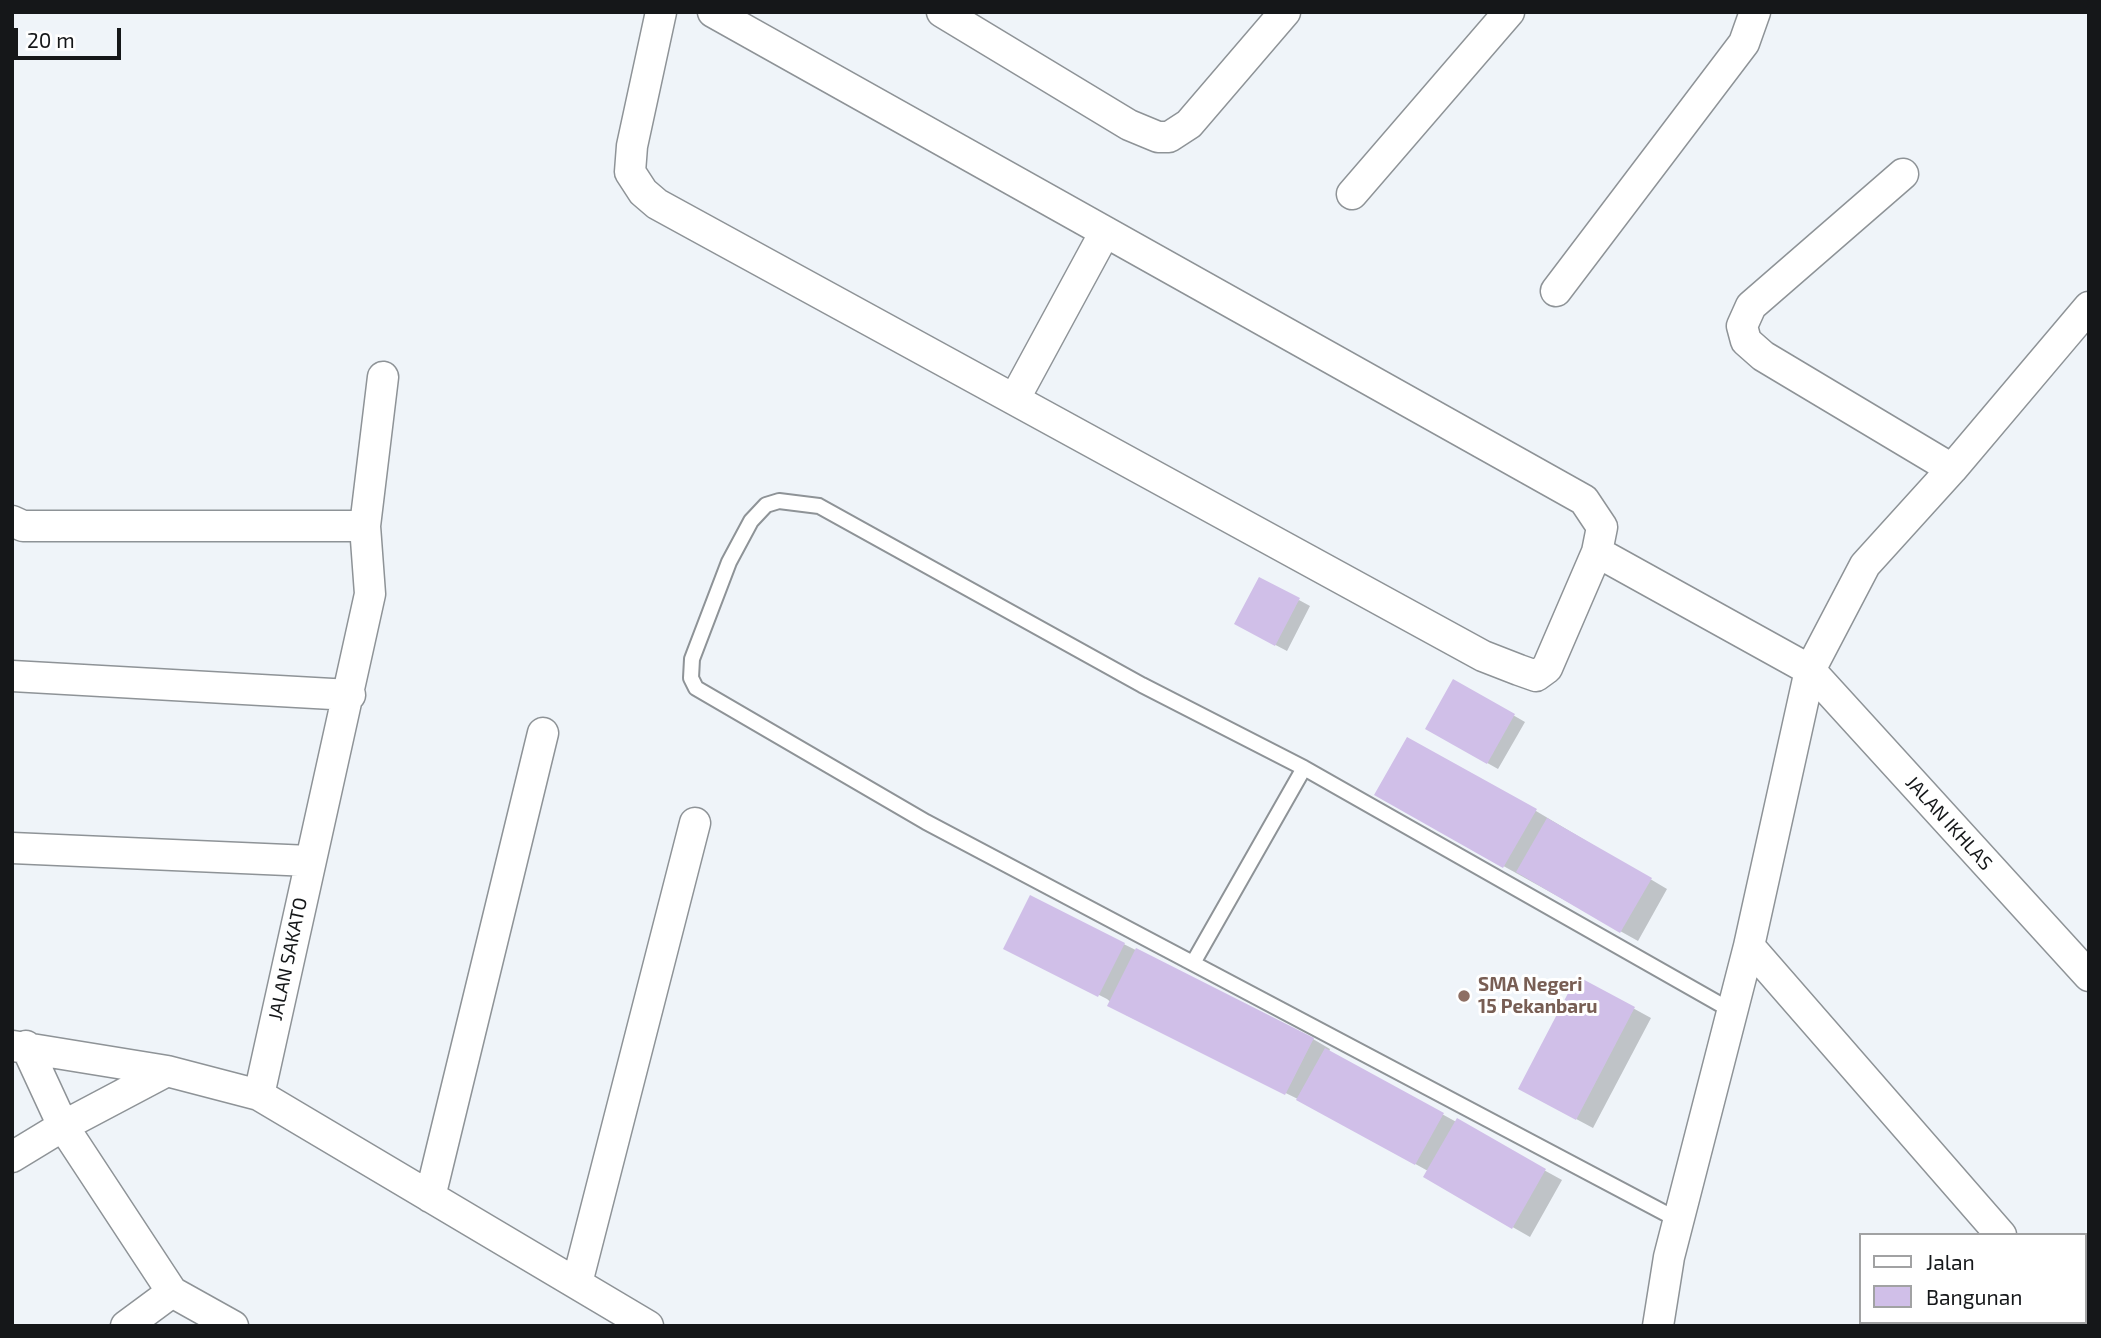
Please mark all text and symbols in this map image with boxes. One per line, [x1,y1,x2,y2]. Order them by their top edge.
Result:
scale bar [18,14,124,58]
text: 20 m [27,27,75,52]
street label: JALAN IKHLAS [1901,771,1997,875]
street label: JALAN SAKATO [264,895,312,1023]
place label: SMA Negeri 15 Pekanbaru [1478,974,1598,1018]
marker: SMA Negeri 15 Pekanbaru [1456,988,1472,1004]
legend [1860,1233,2087,1324]
text: Jalan [1926,1249,1975,1274]
text: Bangunan [1926,1284,2022,1309]

